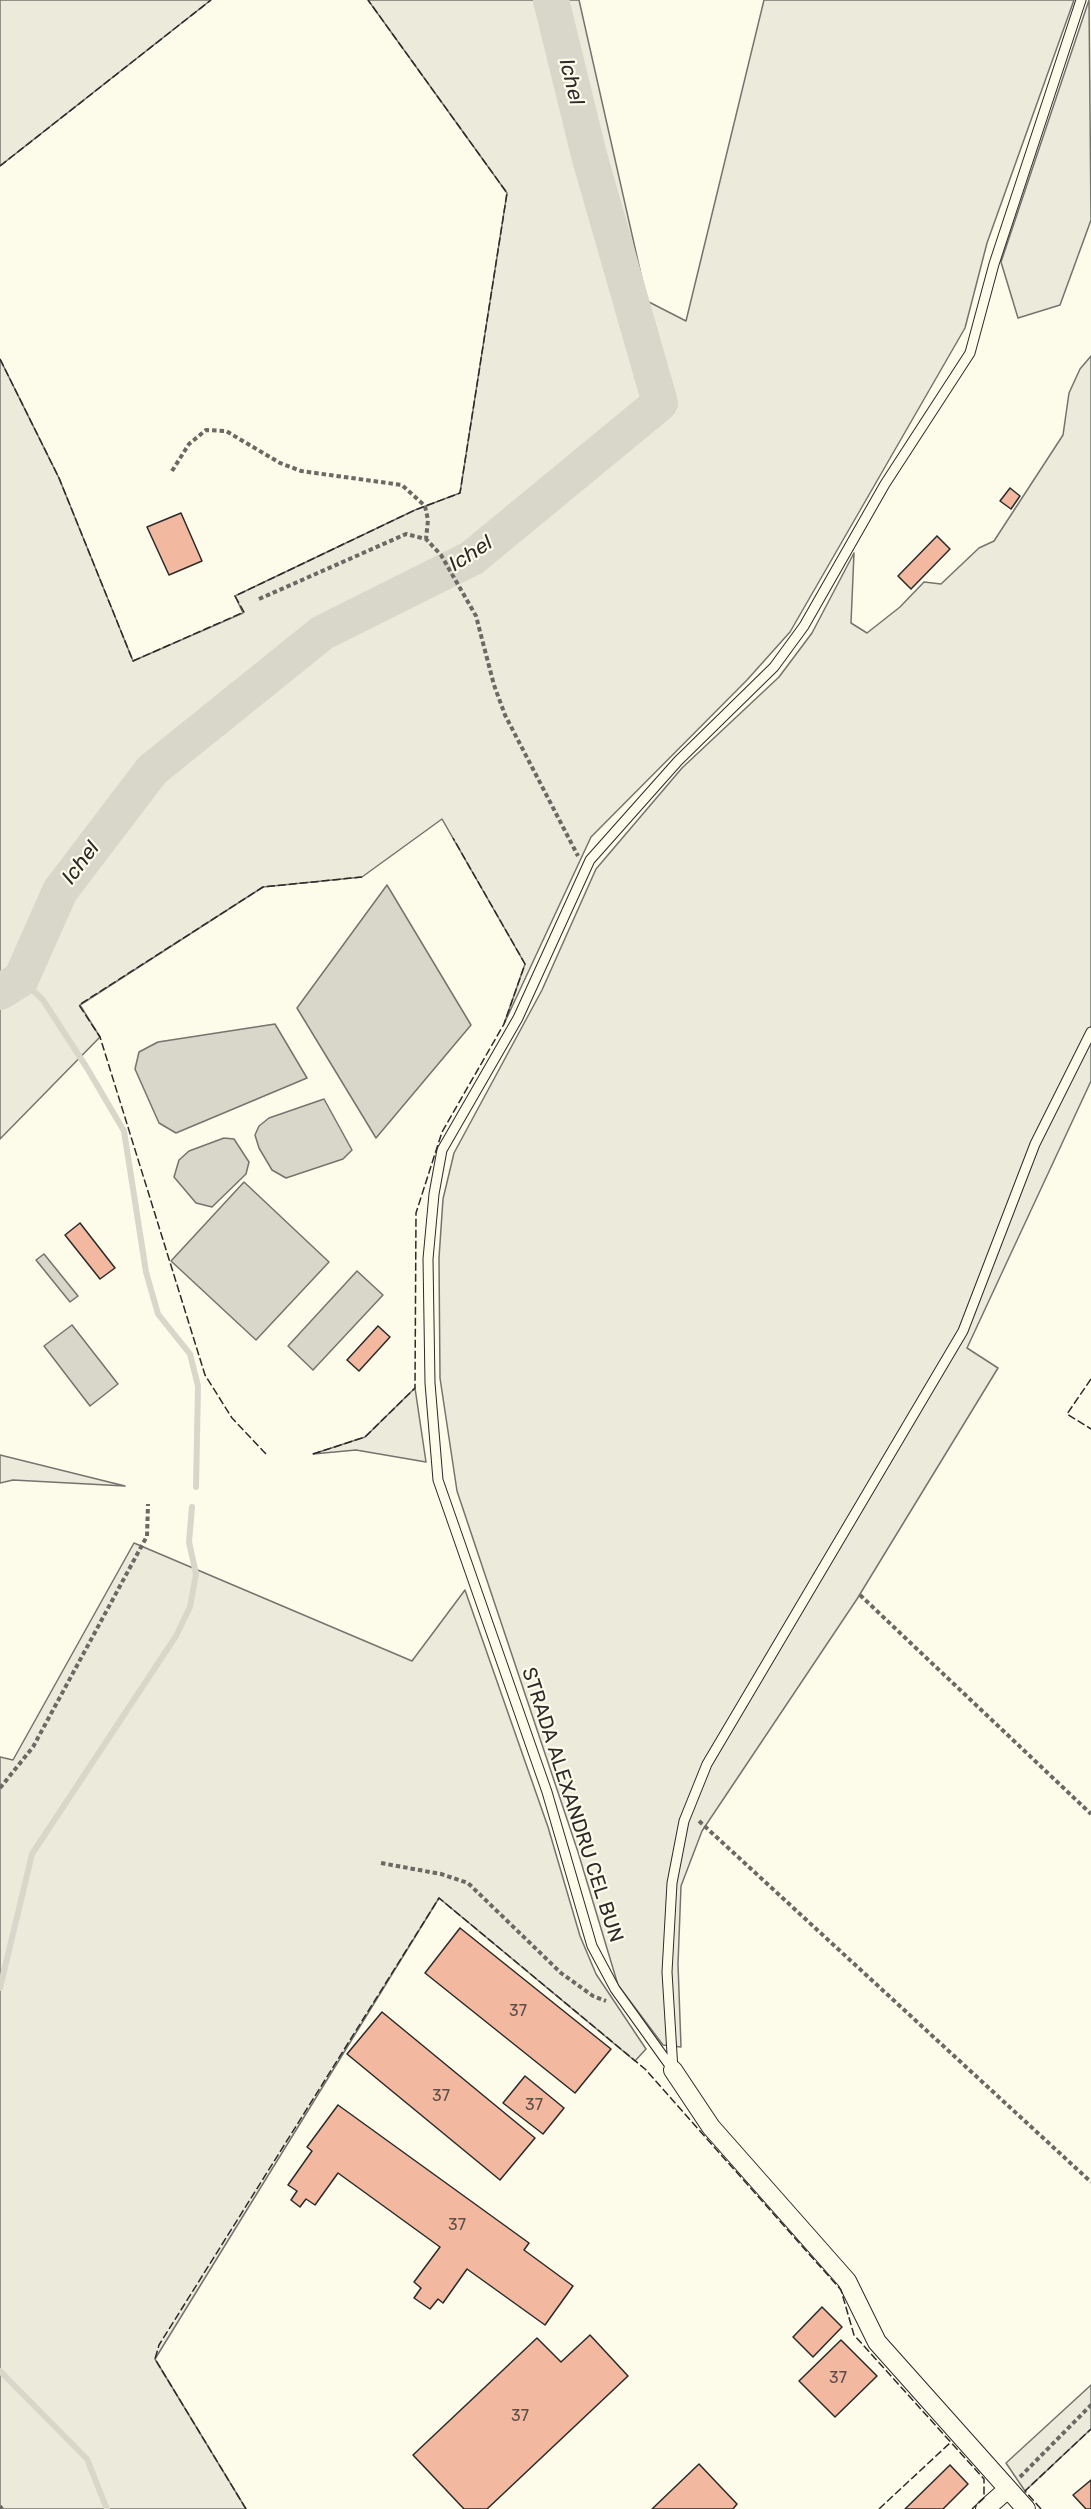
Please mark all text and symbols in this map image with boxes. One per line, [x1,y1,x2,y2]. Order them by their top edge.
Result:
water label: Ichel [553,56,589,108]
water label: Ichel [444,531,498,577]
water label: Ichel [57,837,105,889]
street label: STRADA ALEXANDRU CEL BUN [516,1665,628,1945]
house number: 37 [509,2001,527,2021]
house number: 37 [432,2086,450,2106]
house number: 37 [525,2095,543,2115]
house number: 37 [448,2215,466,2235]
house number: 37 [829,2368,847,2388]
house number: 37 [511,2406,529,2426]

